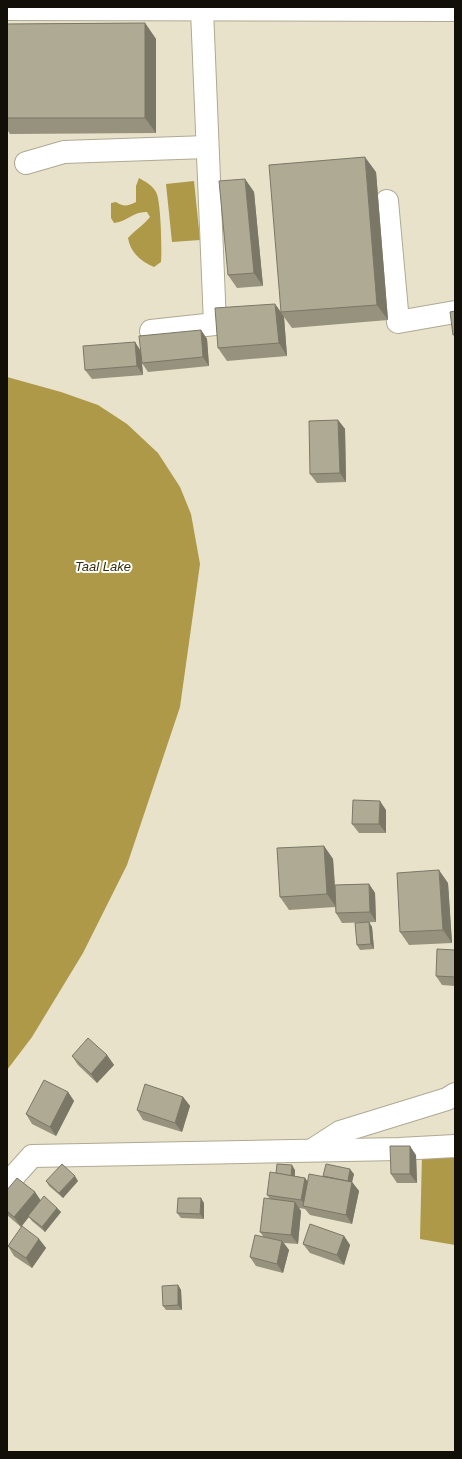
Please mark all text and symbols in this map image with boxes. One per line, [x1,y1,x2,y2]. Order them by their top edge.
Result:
water label: Taal Lake [75,559,131,574]

